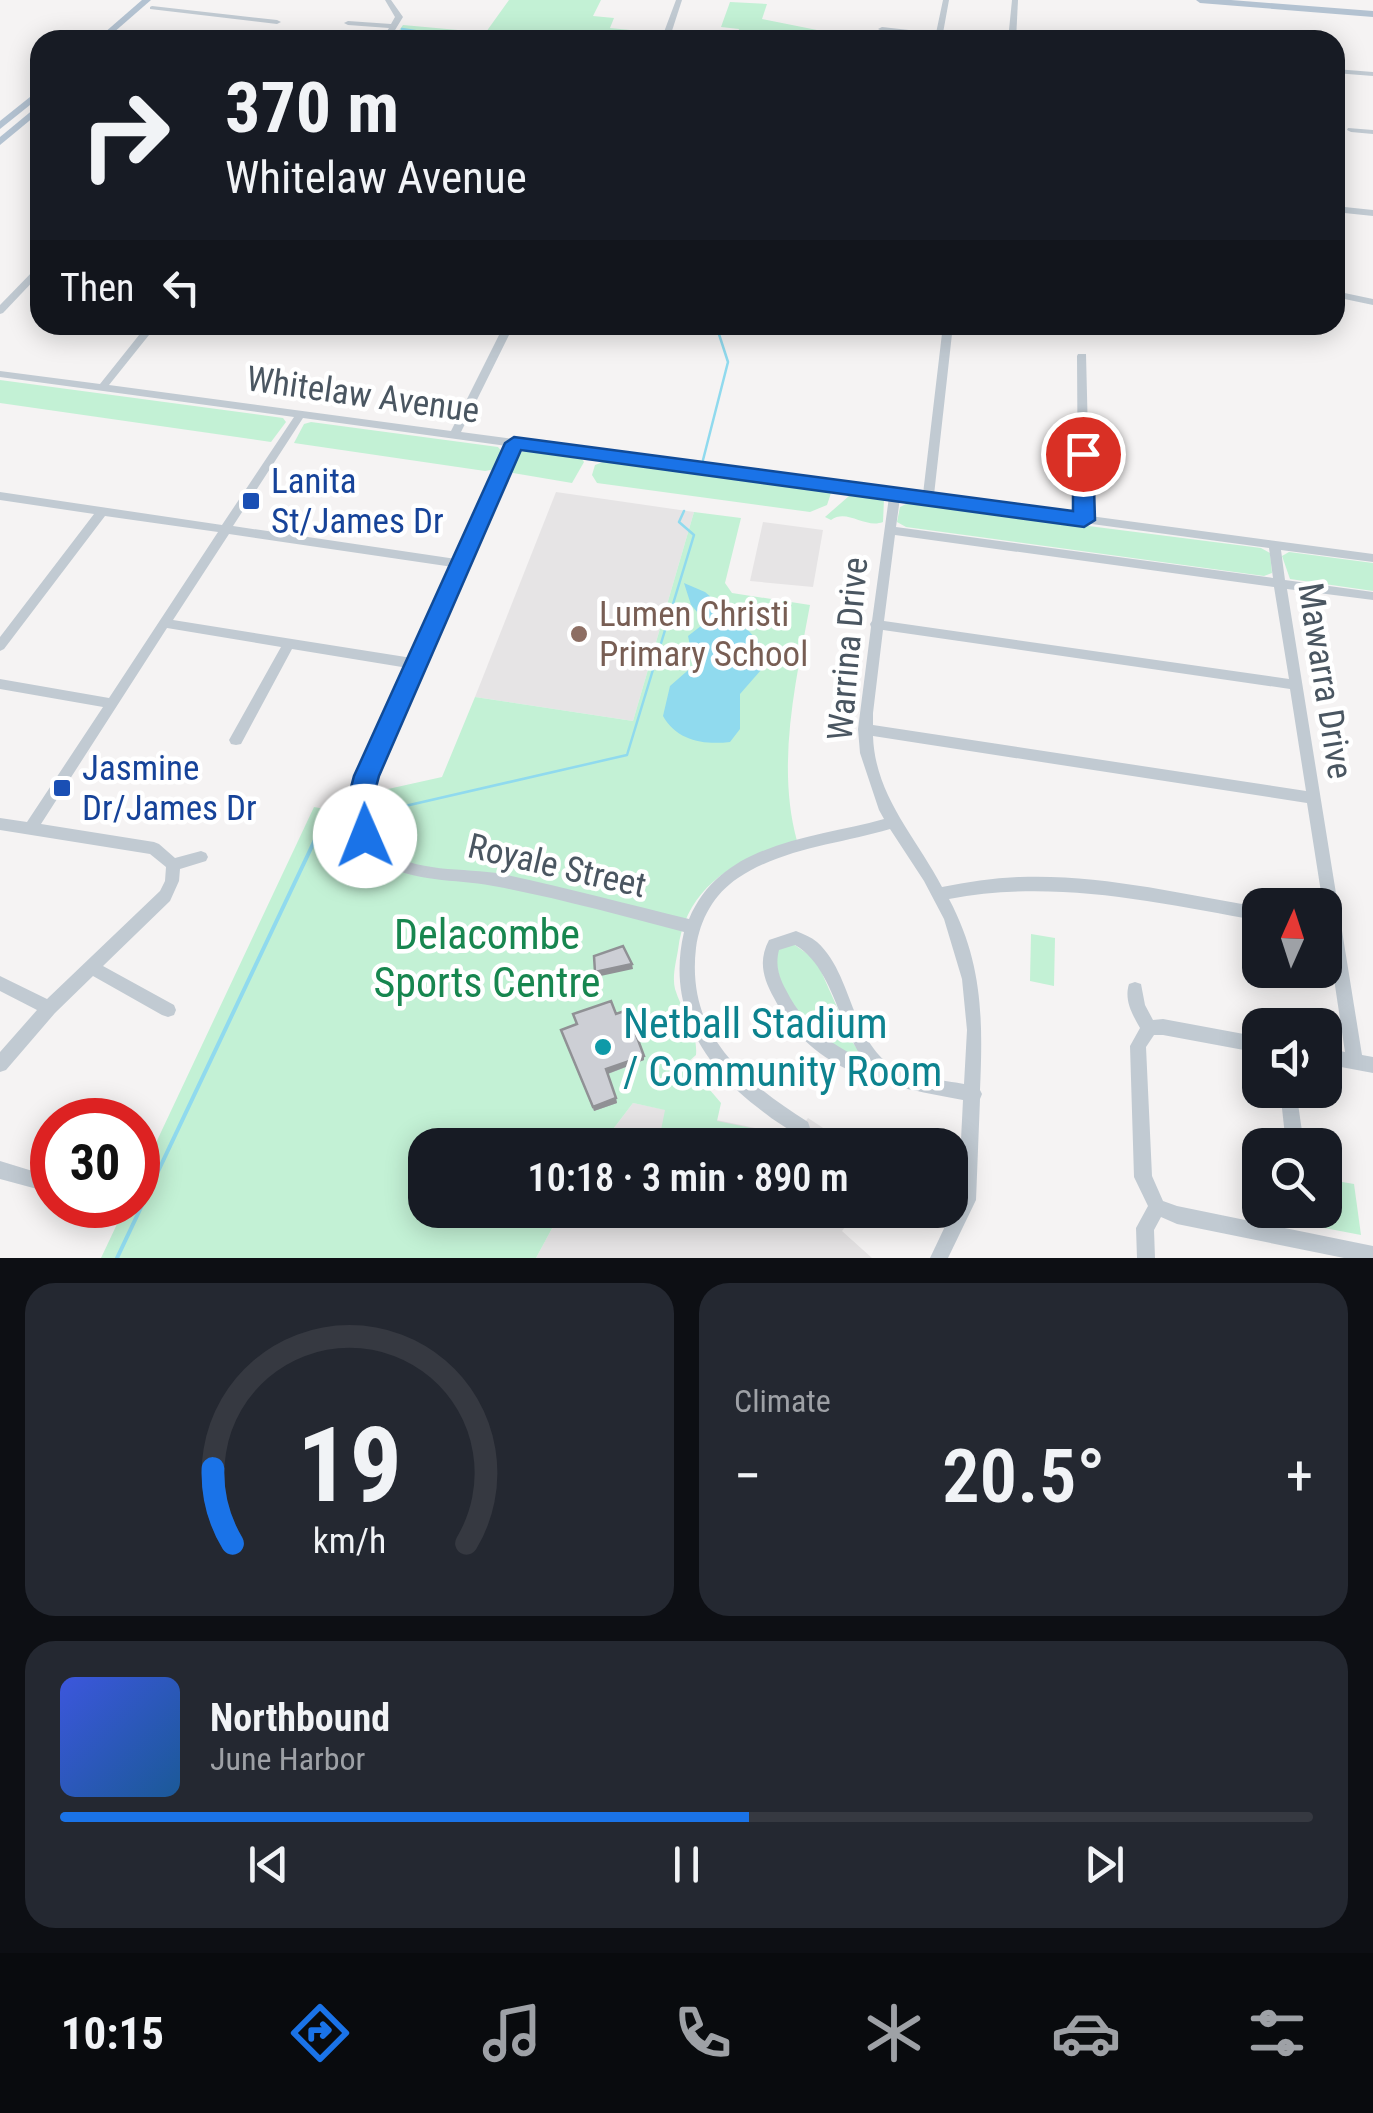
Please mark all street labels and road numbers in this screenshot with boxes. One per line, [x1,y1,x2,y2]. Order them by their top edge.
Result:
street label: Whitelaw Avenue [244,358,482,432]
street label: Warrina Drive [820,556,876,742]
street label: Mawarra Drive [1289,580,1361,782]
street label: Royale Street [464,826,650,906]

